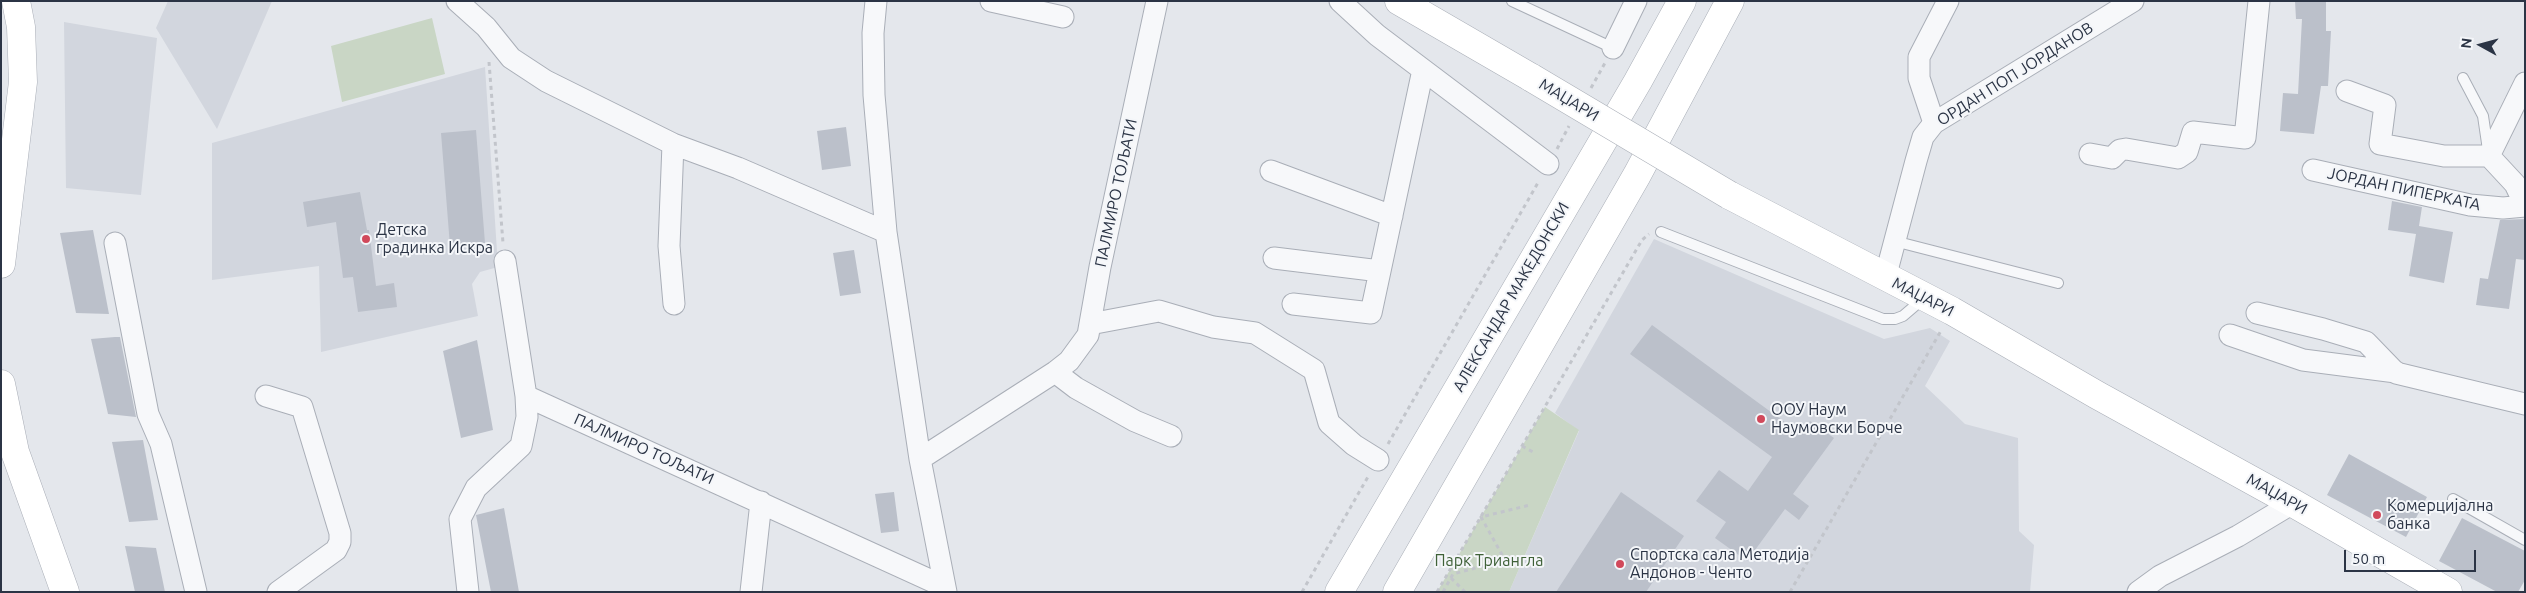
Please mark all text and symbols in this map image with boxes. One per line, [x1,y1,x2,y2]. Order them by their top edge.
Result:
street label: ОРДАН ПОП ЈОРДАНОВ [1933,18,2097,130]
north arrow [2456,20,2506,70]
text: N [2458,37,2475,49]
street label: МАЏАРИ [1535,75,1603,125]
street label: ПАЛМИРО ТОЉАТИ [1091,117,1141,269]
street label: ЈОРДАН ПИПЕРКАТА [2326,163,2482,215]
street label: АЛЕКСАНДАР МАКЕДОНСКИ [1449,199,1573,395]
place label: Детска градинка Искра [376,220,493,258]
marker: Детска градинка Искра [360,233,372,245]
street label: МАЏАРИ [1889,273,1957,321]
place label: ООУ Наум Наумовски Борче [1771,400,1903,438]
street label: ПАЛМИРО ТОЉАТИ [571,409,717,489]
marker: ООУ Наум Наумовски Борче [1755,413,1767,425]
street label: МАЏАРИ [2243,469,2311,519]
place label: Комерцијална банка [2387,496,2494,534]
marker: Комерцијална банка [2371,509,2383,521]
scale bar [2346,540,2478,572]
place label: Спортска сала Методија Андонов - Ченто [1630,545,1809,583]
text: 50 m [2352,550,2385,567]
park label: Парк Триангла [1434,551,1544,571]
marker: Спортска сала Методија Андонов - Ченто [1614,558,1626,570]

